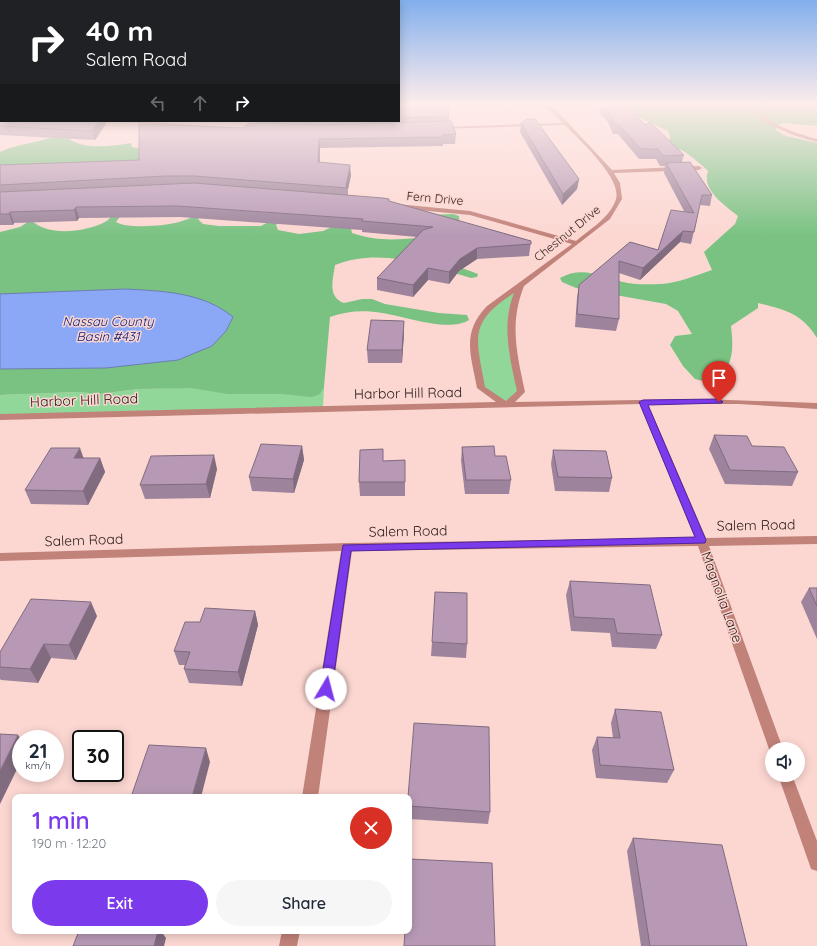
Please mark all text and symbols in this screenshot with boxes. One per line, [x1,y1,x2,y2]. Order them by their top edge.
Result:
text: 40 m [86,13,153,48]
icon: right [20,16,72,68]
text: Salem Road [86,48,187,71]
icon: left [147,92,169,114]
icon: ahead [189,92,211,114]
icon: right [231,92,253,114]
street label: Fern Drive [406,188,464,208]
street label: Chestnut Drive [531,202,603,264]
water label: Nassau County Basin #431 [62,313,154,344]
pin [702,361,736,402]
icon: arrive [708,367,730,389]
street label: Harbor Hill Road [354,383,462,403]
street label: Harbor Hill Road [30,389,138,411]
street label: Salem Road [717,515,795,535]
street label: Salem Road [369,521,447,541]
street label: Salem Road [44,530,124,550]
street label: Magnolia Lane [697,549,747,645]
position arrow [305,668,347,710]
speed limit sign: 30 [72,730,124,782]
text: 21 [28,738,48,763]
map controls [765,742,805,782]
button: sound [765,742,805,782]
text: km/h [25,759,51,772]
text: 1 min [32,805,90,835]
button: close [350,807,392,849]
text: 190 m · 12:20 [32,835,106,851]
button: Exit [32,880,208,926]
button: Share [216,880,392,926]

